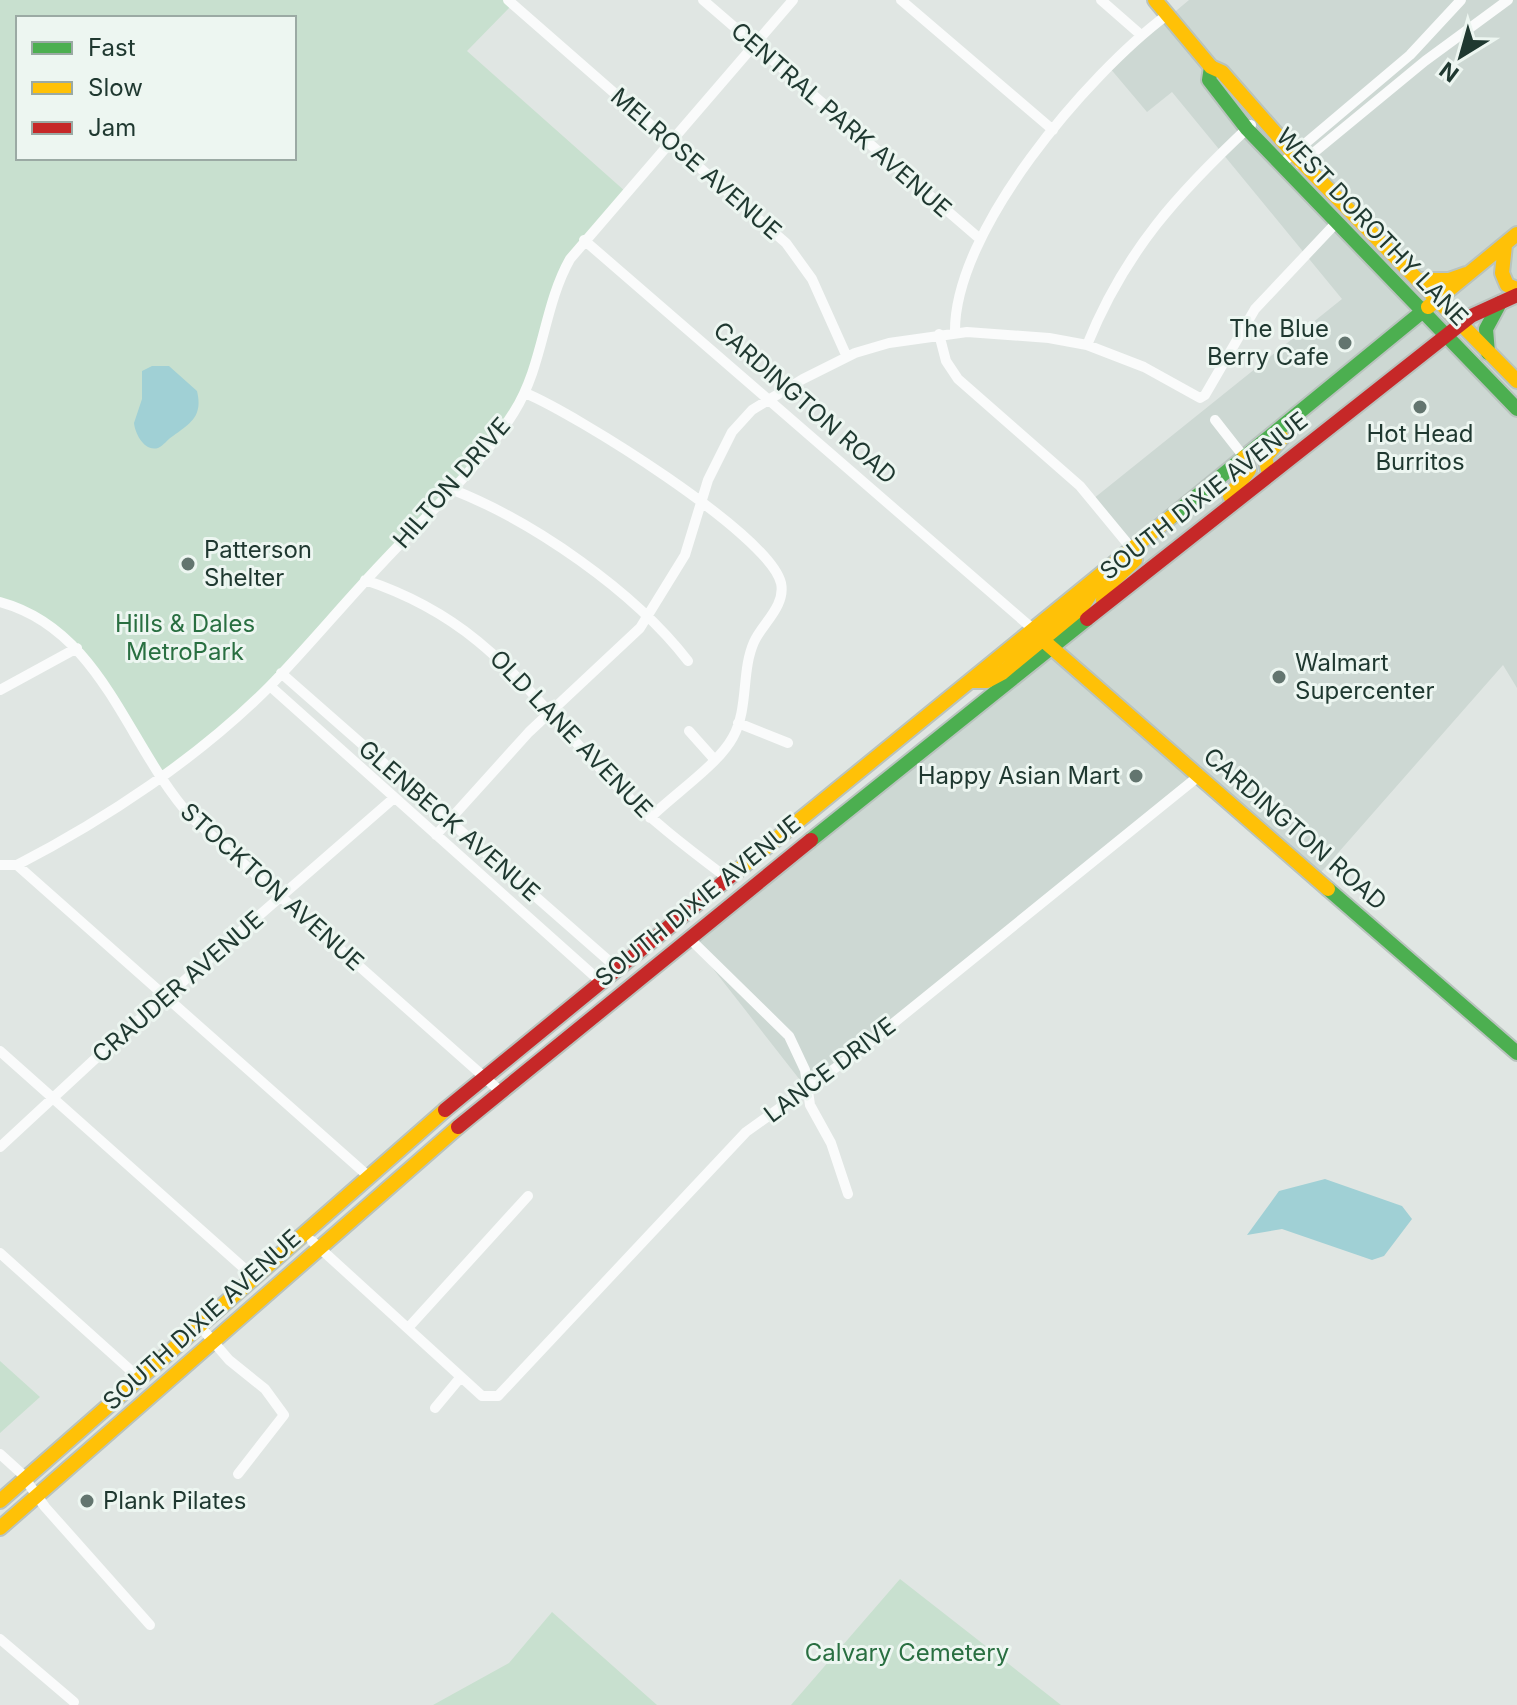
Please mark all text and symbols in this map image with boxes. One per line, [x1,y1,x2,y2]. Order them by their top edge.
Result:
legend [16,16,296,160]
street label: CENTRAL PARK AVENUE [725,16,957,223]
north arrow [1421,16,1501,96]
text: Fast [88,33,136,62]
text: N [1434,57,1463,87]
text: Slow [88,73,143,102]
street label: MELROSE AVENUE [605,82,787,246]
text: Jam [88,113,136,142]
street label: WEST DOROTHY LANE [1270,122,1474,331]
place label: The Blue Berry Cafe [1207,314,1329,371]
street label: CARDINGTON ROAD [708,315,903,490]
marker: The Blue Berry Cafe [1336,334,1354,352]
marker: Hot Head Burritos [1411,398,1429,416]
street label: SOUTH DIXIE AVENUE [1094,405,1313,586]
street label: HILTON DRIVE [387,411,516,554]
place label: Hot Head Burritos [1366,419,1474,476]
place label: Patterson Shelter [204,535,312,592]
marker: Patterson Shelter [179,555,197,573]
park label: Hills & Dales MetroPark [115,609,255,666]
street label: OLD LANE AVENUE [484,644,659,823]
place label: Walmart Supercenter [1295,648,1434,705]
marker: Walmart Supercenter [1270,668,1288,686]
street label: GLENBECK AVENUE [353,734,546,907]
street label: CARDINGTON ROAD [1198,741,1393,916]
place label: Happy Asian Mart [918,761,1120,790]
marker: Happy Asian Mart [1127,767,1145,785]
street label: STOCKTON AVENUE [175,797,370,977]
street label: SOUTH DIXIE AVENUE [589,809,806,992]
street label: CRAUDER AVENUE [86,904,269,1069]
street label: LANCE DRIVE [758,1011,901,1128]
street label: SOUTH DIXIE AVENUE [97,1223,306,1416]
place label: Plank Pilates [103,1486,246,1515]
marker: Plank Pilates [78,1492,96,1510]
park label: Calvary Cemetery [805,1638,1009,1667]

